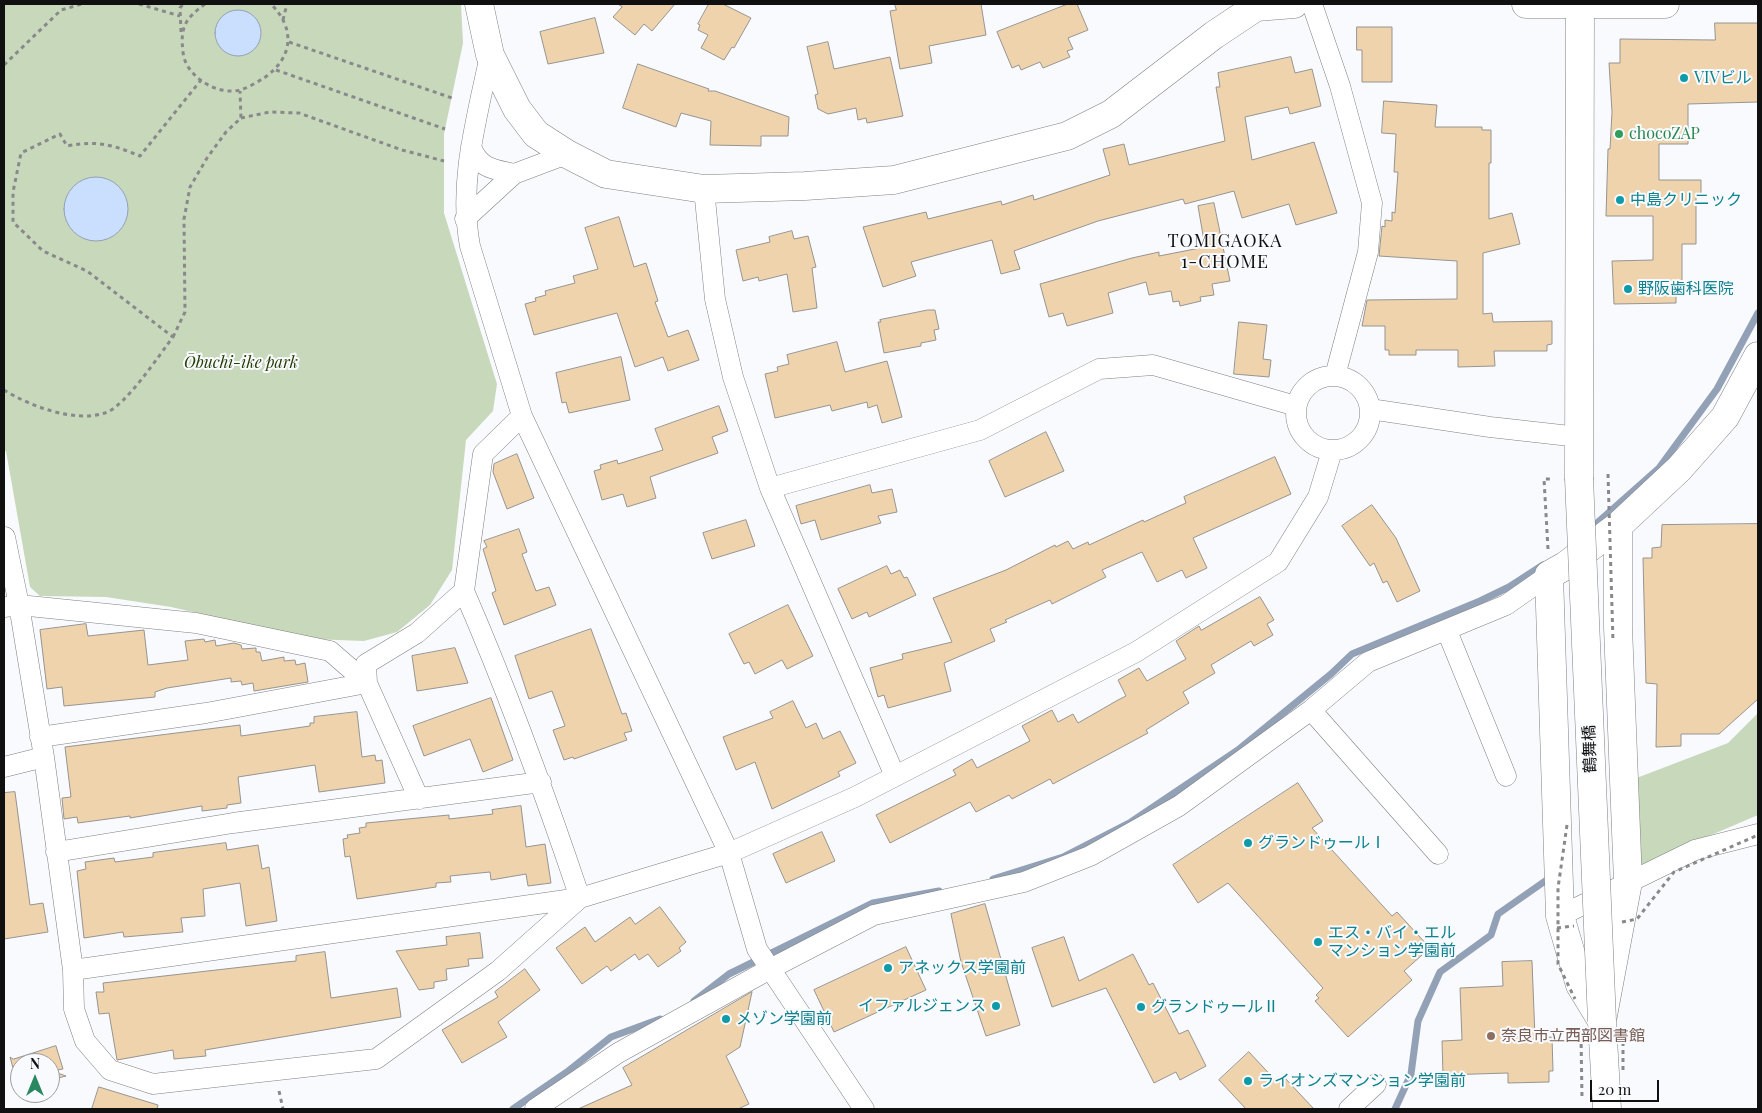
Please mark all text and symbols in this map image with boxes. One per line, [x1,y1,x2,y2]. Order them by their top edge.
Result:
place label: VIVビル [1694,68,1752,88]
marker: VIVビル [1678,72,1690,84]
place label: chocoZAP [1629,124,1700,144]
marker: chocoZAP [1613,128,1625,140]
place label: 中島クリニック [1630,190,1742,210]
marker: 中島クリニック [1614,194,1626,206]
district label: TOMIGAOKA 1-CHOME [1166,230,1284,272]
place label: 野阪歯科医院 [1638,279,1734,299]
marker: 野阪歯科医院 [1622,283,1634,295]
park label: Ōbuchi-ike park [184,353,298,373]
street label: 鶴舞橋 [1580,725,1600,773]
place label: グランドゥールⅠ [1258,833,1386,853]
marker: グランドゥールⅠ [1242,837,1254,849]
place label: エス・バイ・エル マンション学園前 [1328,923,1456,961]
marker: エス・バイ・エル マンション学園前 [1312,936,1324,948]
place label: アネックス学園前 [898,958,1026,978]
marker: アネックス学園前 [882,962,894,974]
place label: イファルジェンス [858,996,986,1016]
place label: グランドゥールⅡ [1151,997,1279,1017]
marker: イファルジェンス [990,1000,1002,1012]
marker: グランドゥールⅡ [1135,1001,1147,1013]
place label: メゾン学園前 [736,1009,832,1029]
marker: メゾン学園前 [720,1013,732,1025]
place label: 奈良市立西部図書館 [1501,1026,1645,1046]
marker: 奈良市立西部図書館 [1485,1030,1497,1042]
north arrow [10,1053,60,1103]
text: N [30,1054,40,1073]
scale bar [1592,1070,1661,1102]
place label: ライオンズマンション学園前 [1258,1071,1466,1091]
marker: ライオンズマンション学園前 [1242,1075,1254,1087]
text: 20 m [1598,1079,1631,1099]

